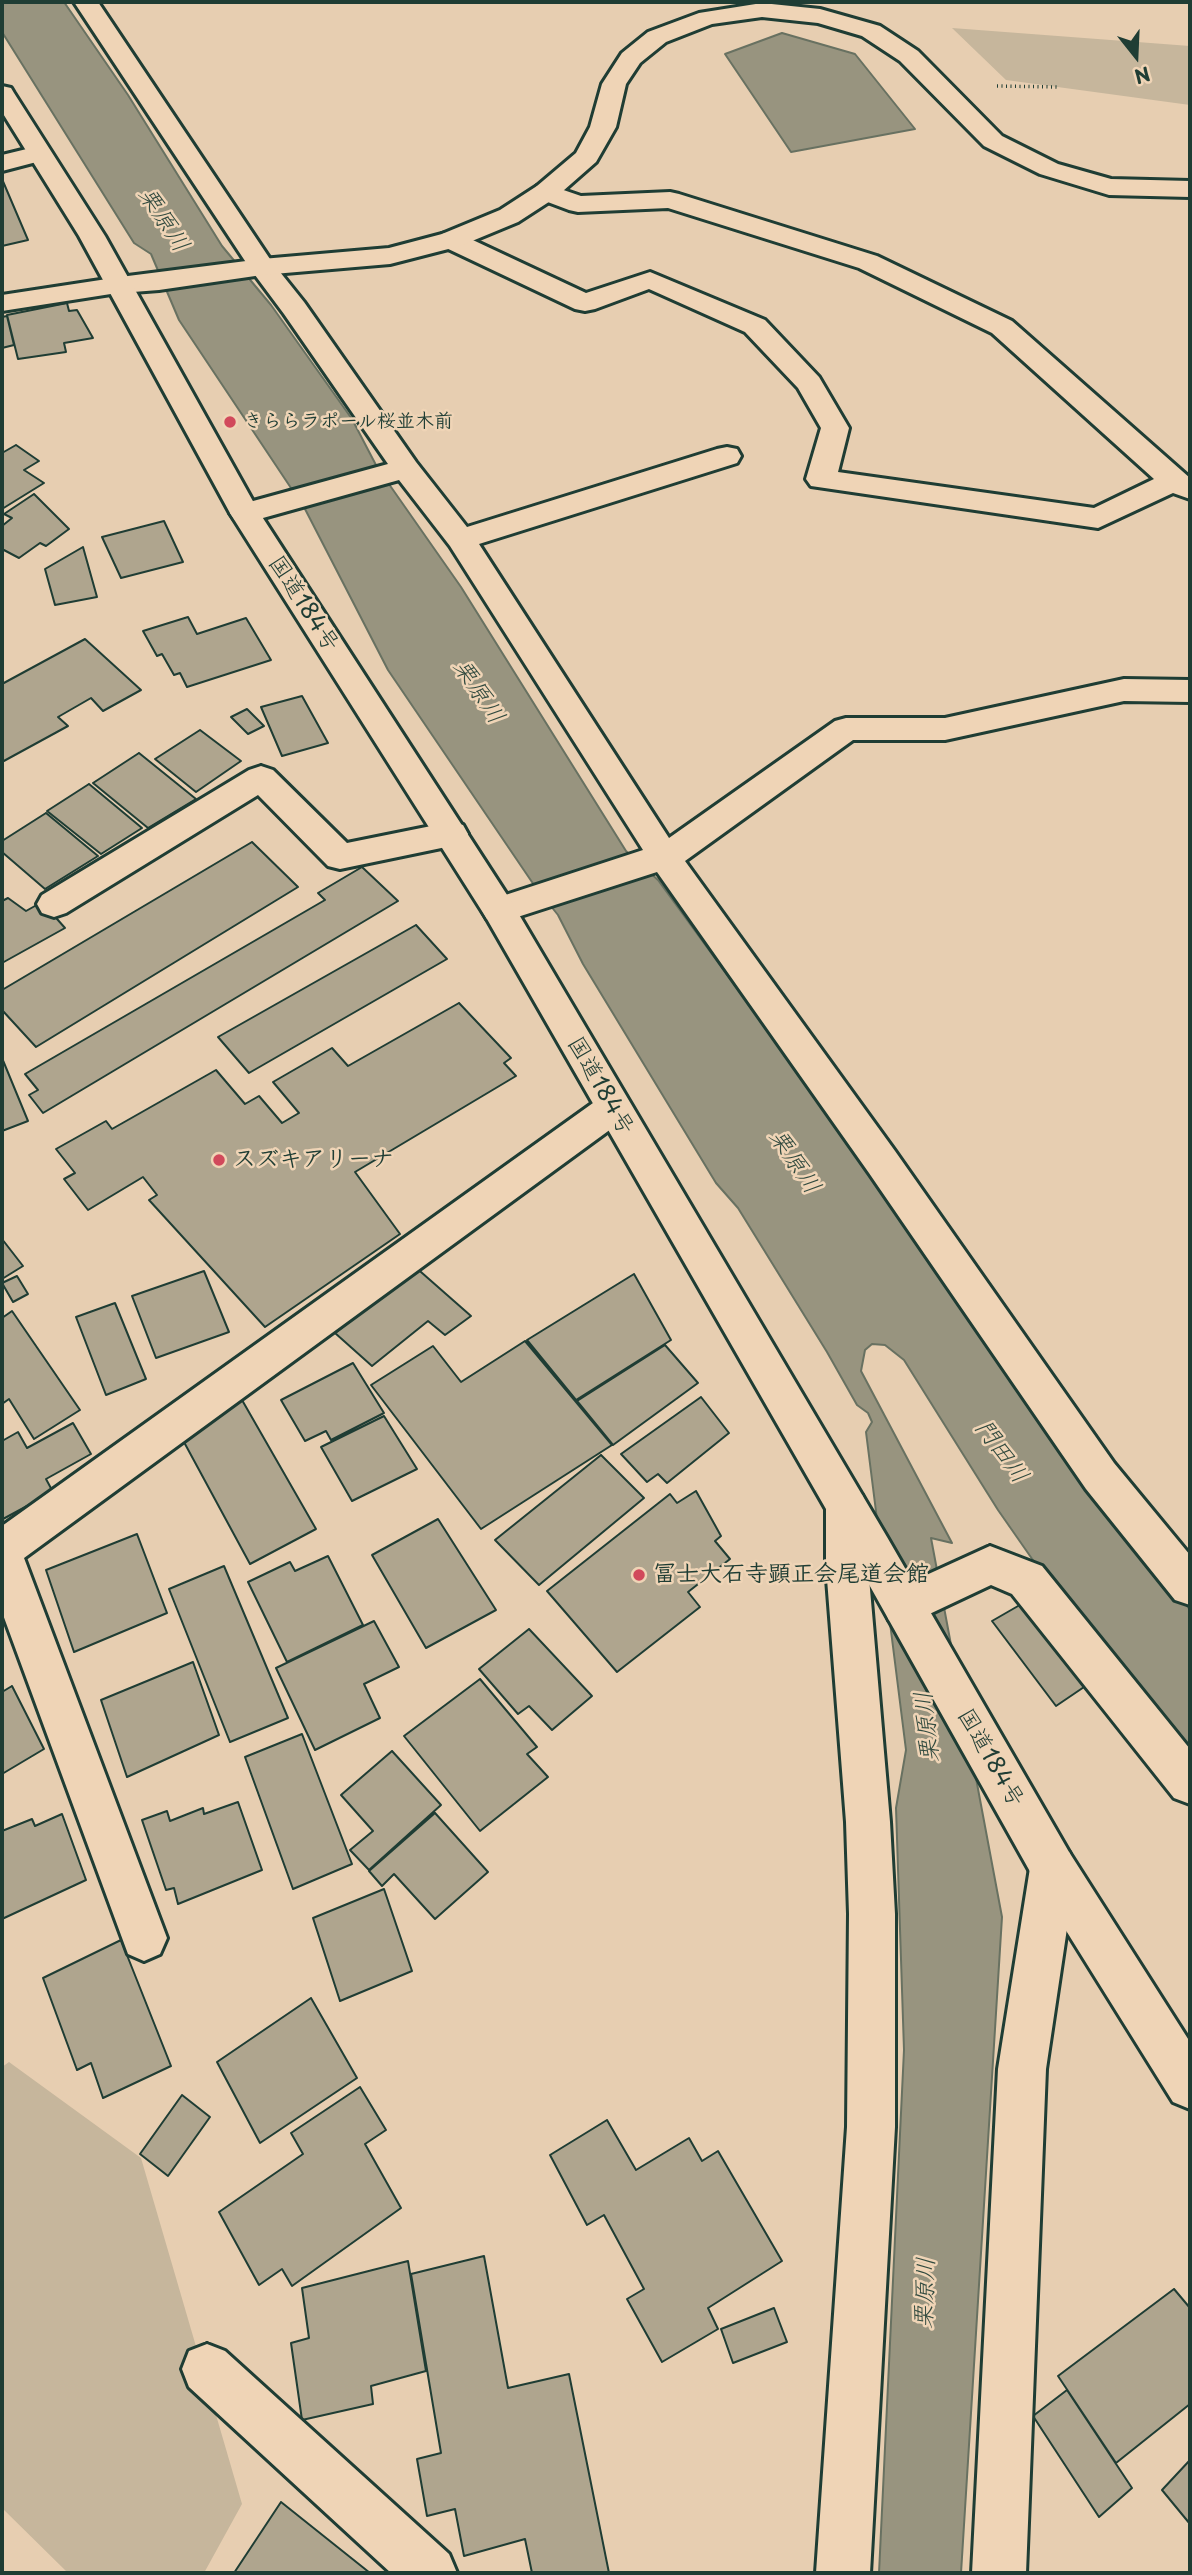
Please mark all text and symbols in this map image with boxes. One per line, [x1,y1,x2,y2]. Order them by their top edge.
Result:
north arrow [1101,21,1171,91]
text: N [1131,60,1154,92]
water label: 栗原川 [131,182,195,258]
place label: きららラポール桜並木前 [244,411,453,433]
marker: きららラポール桜並木前 [222,414,238,430]
street label: 国道184号 [262,551,344,657]
water label: 栗原川 [446,654,510,730]
street label: 国道184号 [561,1032,639,1140]
water label: 栗原川 [762,1124,826,1200]
place label: スズキアリーナ [233,1146,394,1174]
marker: スズキアリーナ [211,1152,227,1168]
water label: 門田川 [968,1414,1034,1490]
place label: 冨士大石寺顕正会尾道会館 [653,1561,929,1589]
marker: 冨士大石寺顕正会尾道会館 [631,1567,647,1583]
water label: 栗原川 [910,1690,946,1764]
street label: 国道184号 [951,1704,1029,1812]
water label: 栗原川 [910,2257,942,2329]

